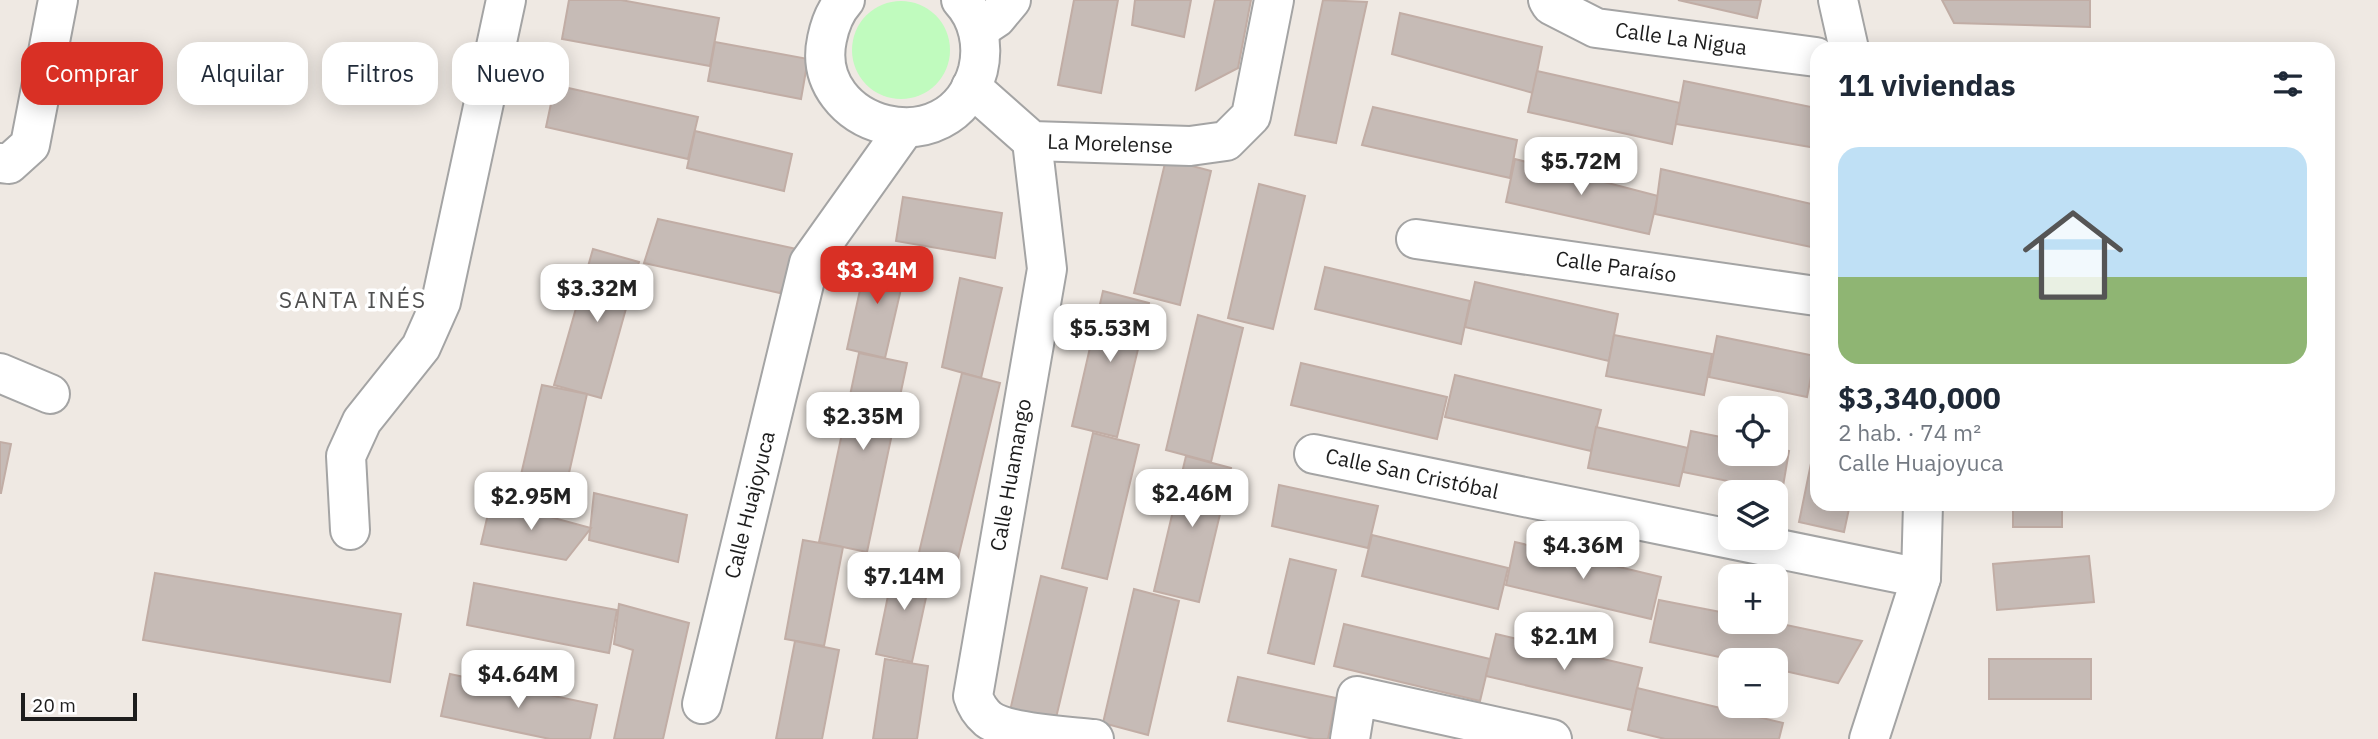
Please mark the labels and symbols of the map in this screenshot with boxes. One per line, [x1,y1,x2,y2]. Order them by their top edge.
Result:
street label: Calle La Nigua [1613,15,1749,61]
street label: La Morelense [1047,127,1173,159]
pin: $5.72M [1524,138,1638,197]
street label: Calle Paraíso [1554,244,1678,288]
pin: $3.34M [820,246,934,306]
pin: $3.32M [540,264,654,324]
district label: SANTA INÉS [279,284,427,314]
pin: $5.53M [1053,304,1167,364]
pin: $2.35M [806,392,920,452]
street label: Calle Huamango [983,396,1037,553]
street label: Calle Huajoyuca [717,428,781,581]
street label: Calle San Cristóbal [1323,441,1502,505]
pin: $2.46M [1135,470,1249,529]
pin: $2.95M [474,472,588,532]
pin: $4.36M [1526,522,1640,581]
pin: $7.14M [847,552,961,612]
pin: $2.1M [1515,612,1613,672]
pin: $4.64M [461,650,575,710]
scale bar [21,690,136,722]

